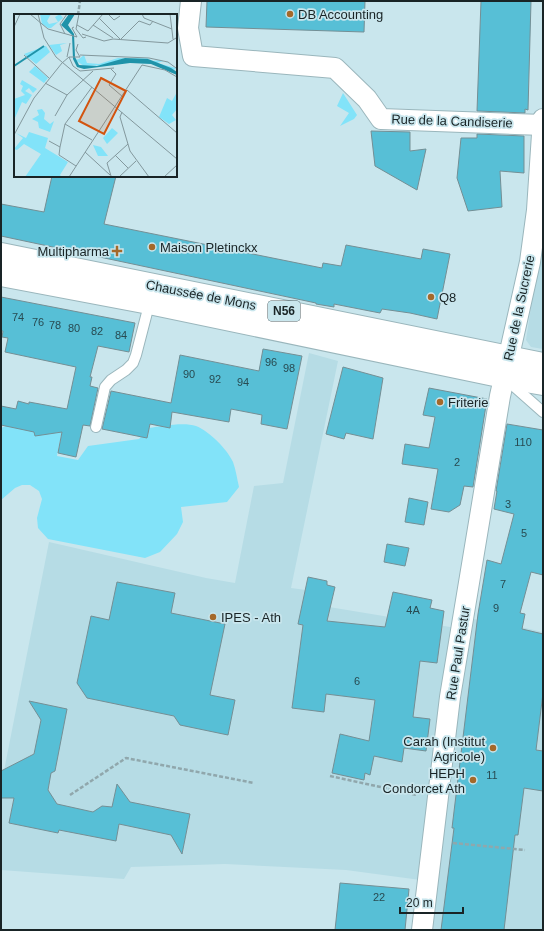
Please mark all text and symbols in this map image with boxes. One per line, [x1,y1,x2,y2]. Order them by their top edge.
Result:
place label: DB Accounting [298,7,383,22]
marker: DB Accounting [285,9,295,19]
inset map [14,14,177,177]
street label: Rue de la Candiserie [391,111,513,131]
place label: Maison Pletinckx [160,240,258,255]
marker: Maison Pletinckx [147,242,157,252]
place label: Multipharma [37,244,110,259]
marker: Multipharma [112,246,122,256]
street label: Rue de la Sucrerie [500,254,538,362]
street label: Chaussée de Mons [145,277,258,313]
place label: Q8 [439,290,456,305]
marker: Q8 [426,292,436,302]
road number: N56 [268,301,300,321]
house number: 74 [12,311,24,323]
house number: 76 [32,316,44,328]
house number: 78 [49,319,61,331]
house number: 80 [68,322,80,334]
house number: 82 [91,325,103,337]
house number: 84 [115,329,127,341]
house number: 96 [265,356,277,368]
house number: 98 [283,362,295,374]
house number: 90 [183,368,195,380]
house number: 92 [209,373,221,385]
house number: 94 [237,376,249,388]
place label: Friterie [448,395,488,410]
marker: Friterie [435,397,445,407]
house number: 110 [514,436,532,448]
house number: 2 [454,456,460,468]
house number: 3 [505,498,511,510]
house number: 5 [521,527,527,539]
house number: 7 [500,578,506,590]
house number: 9 [493,602,499,614]
house number: 4A [406,604,420,616]
street label: Rue Paul Pastur [443,604,473,701]
place label: IPES - Ath [221,610,281,625]
marker: IPES - Ath [208,612,218,622]
house number: 6 [354,675,360,687]
place label: Carah (Institut Agricole) [403,734,485,764]
marker: Carah (Institut Agricole) [488,743,498,753]
place label: HEPH Condorcet Ath [383,766,465,796]
house number: 11 [486,769,498,781]
marker: HEPH Condorcet Ath [468,775,478,785]
scale bar [400,889,463,915]
house number: 22 [373,891,385,903]
text: 20 m [406,896,433,910]

